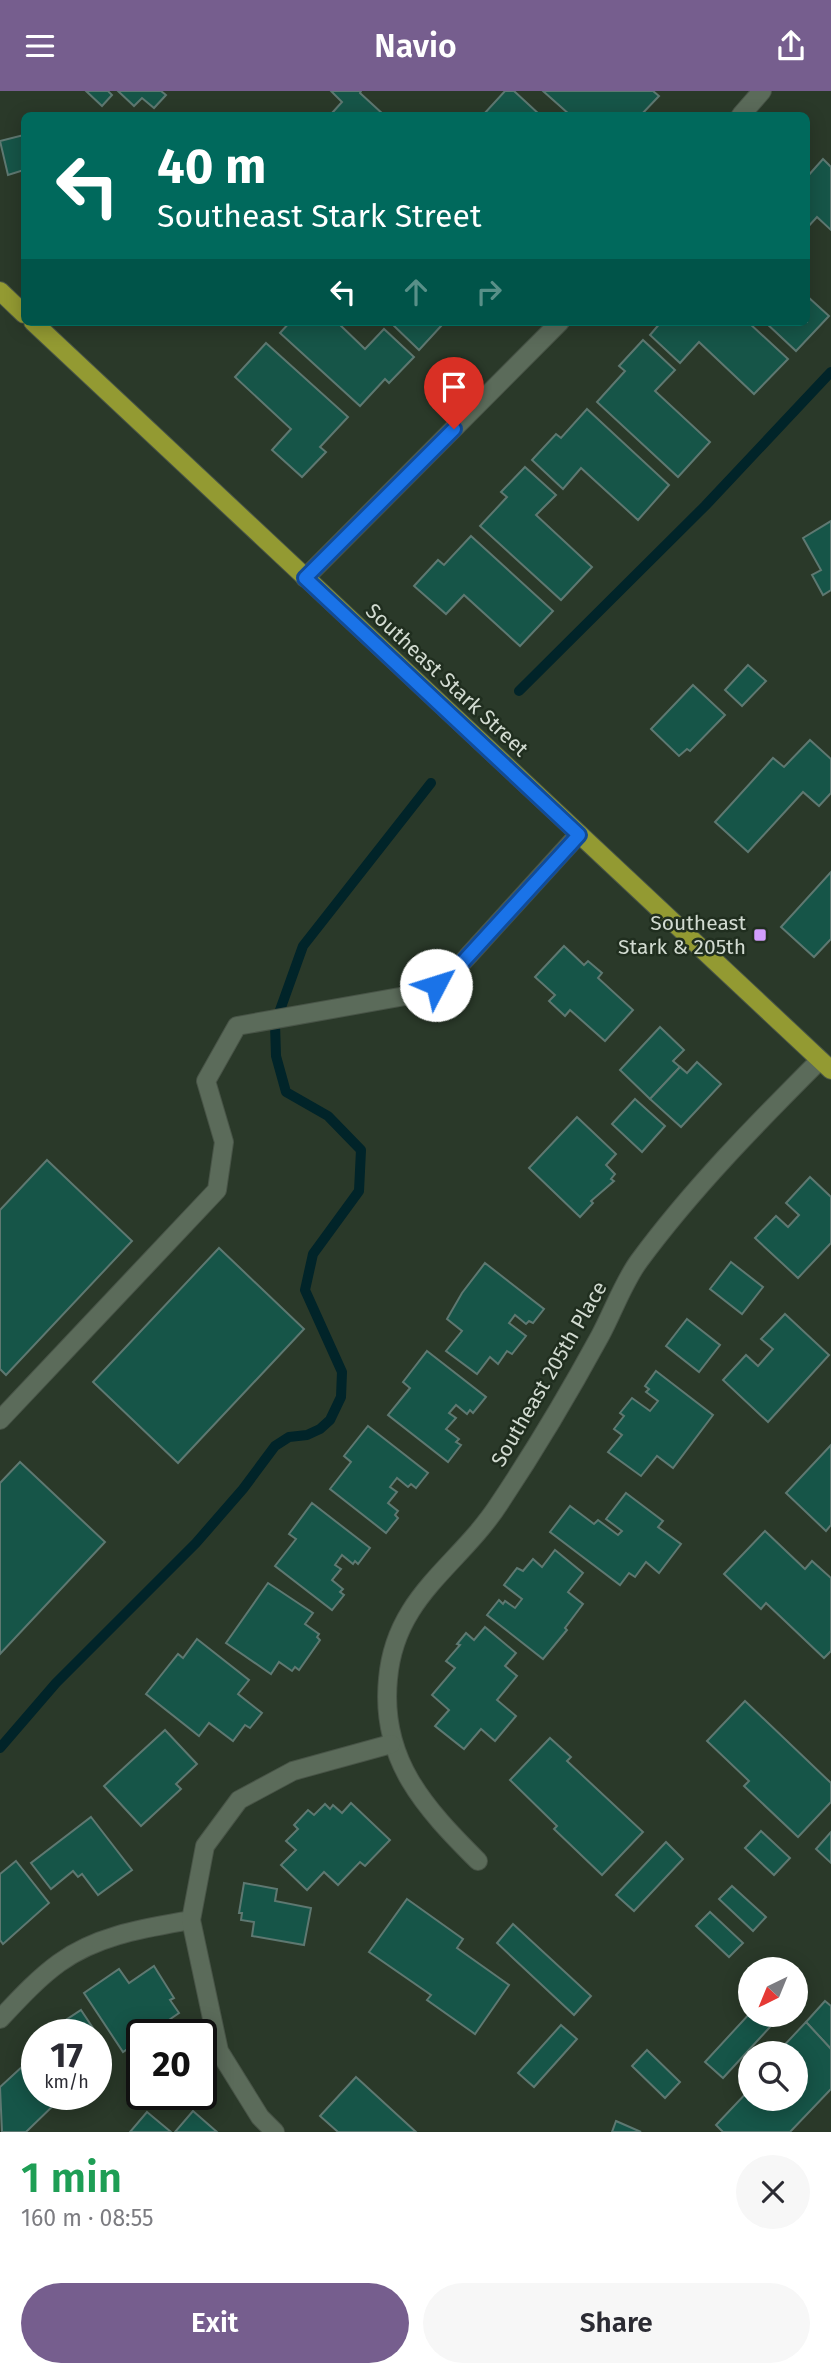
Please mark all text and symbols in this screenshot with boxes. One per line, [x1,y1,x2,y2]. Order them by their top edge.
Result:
icon: menu [21,27,59,65]
text: Navio [374,27,457,65]
icon: share [772,27,810,65]
text: 40 m [157,137,266,196]
icon: left [42,140,133,231]
text: Southeast Stark Street [157,197,481,235]
icon: left [324,273,362,311]
icon: ahead [397,273,435,311]
icon: right [470,273,508,311]
pin [424,357,484,429]
icon: arrive [435,368,473,406]
street label: Southeast Stark Street [360,598,534,762]
place label: Southeast Stark & 205th [618,910,746,960]
marker: Southeast Stark & 205th [752,927,768,943]
position arrow [399,948,473,1022]
street label: Southeast 205th Place [485,1277,613,1471]
north arrow [738,1957,808,2027]
map controls [738,1957,808,2111]
speed limit sign: 20 [126,2019,217,2110]
text: 17 [50,2034,83,2076]
button: search [738,2041,808,2111]
text: km/h [44,2071,89,2093]
text: 1 min [21,2153,122,2203]
button: close [736,2155,810,2229]
text: 160 m · 08:55 [21,2204,154,2232]
button: Exit [21,2283,409,2363]
button: Share [423,2283,810,2363]

